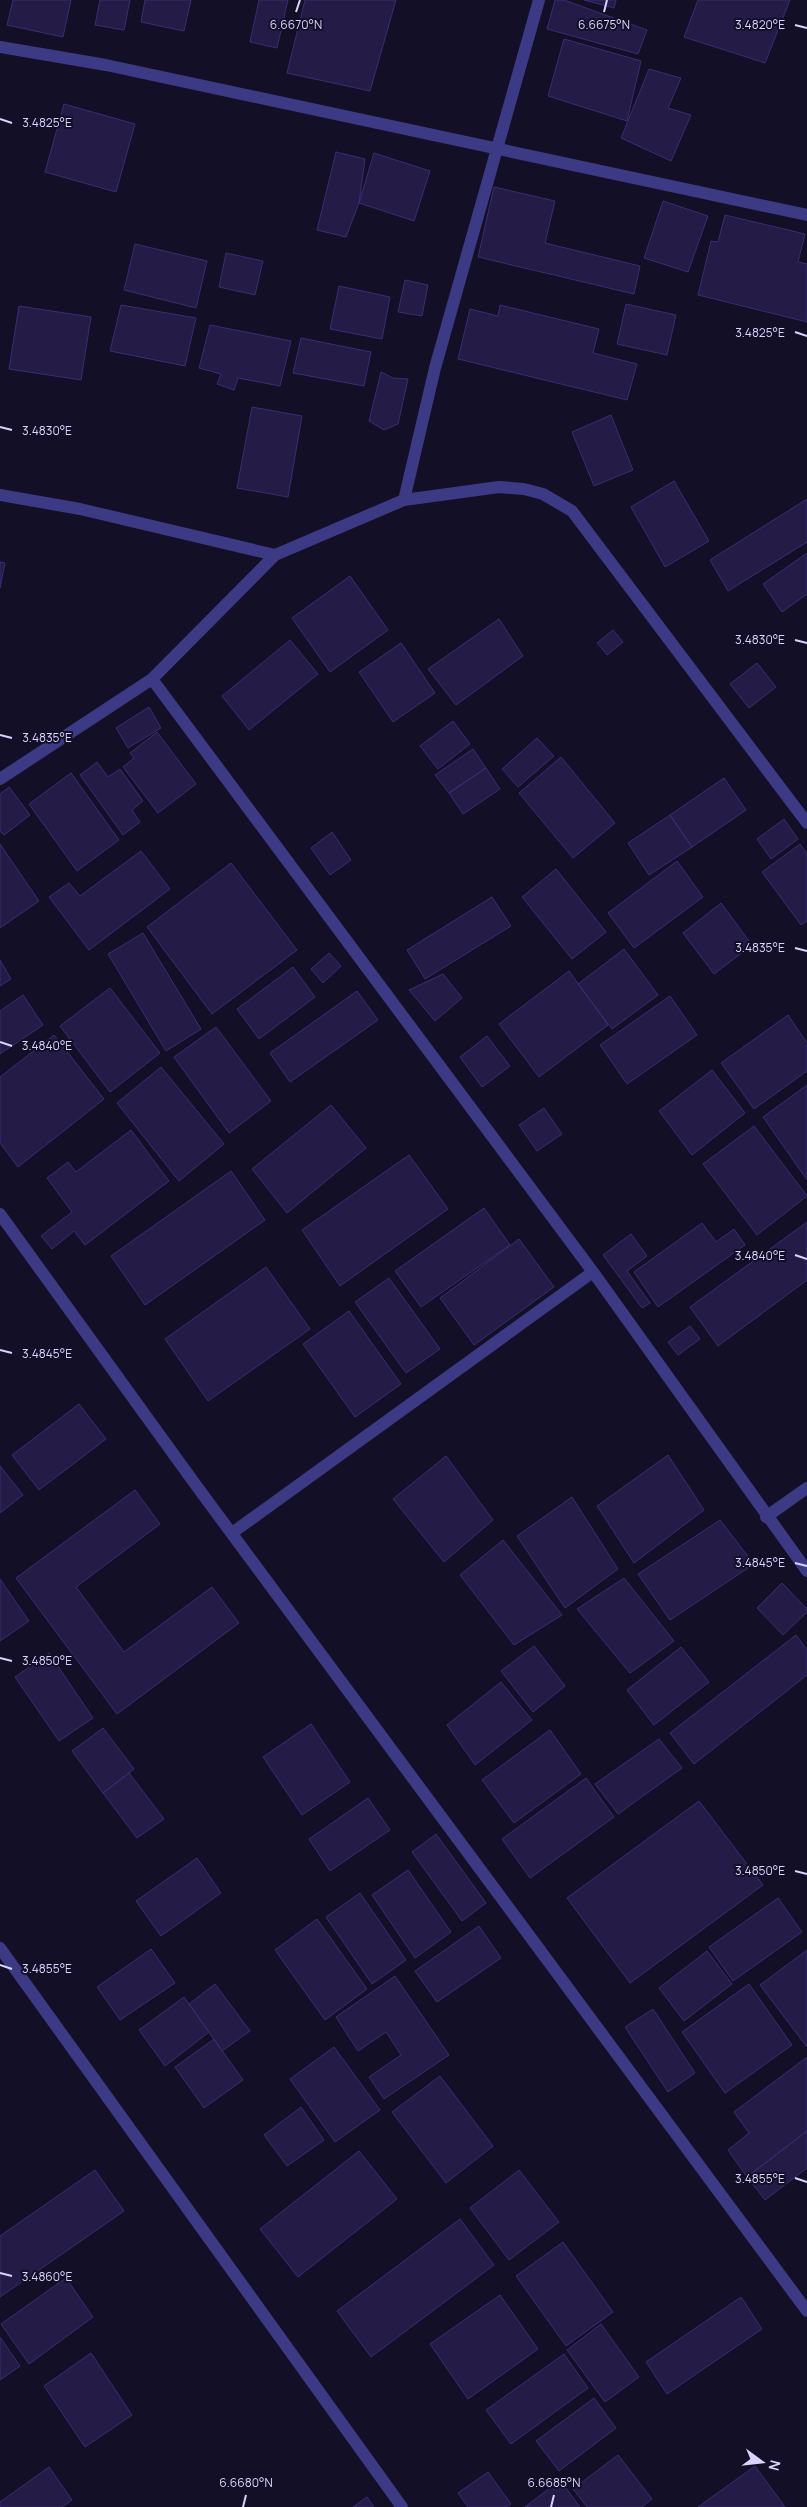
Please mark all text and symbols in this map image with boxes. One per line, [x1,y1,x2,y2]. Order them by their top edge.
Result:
text: 6.6670°N [270,16,322,33]
text: 6.6675°N [578,16,630,33]
text: 3.4820°E [735,16,785,33]
text: 3.4825°E [22,114,72,131]
text: 3.4825°E [735,324,785,341]
text: 3.4830°E [22,422,72,439]
text: 3.4830°E [735,631,785,648]
text: 3.4835°E [22,729,72,746]
text: 3.4835°E [735,939,785,956]
text: 3.4840°E [22,1037,72,1054]
text: 3.4840°E [735,1247,785,1264]
text: 3.4845°E [22,1345,72,1362]
text: 3.4845°E [735,1554,785,1571]
text: 3.4850°E [22,1652,72,1669]
text: 3.4850°E [735,1862,785,1879]
text: 3.4855°E [22,1960,72,1977]
text: 3.4855°E [735,2170,785,2187]
text: 3.4860°E [22,2268,73,2285]
north arrow [737,2437,787,2487]
text: N [765,2458,786,2473]
text: 6.6680°N [219,2474,273,2491]
text: 6.6685°N [528,2474,580,2491]

